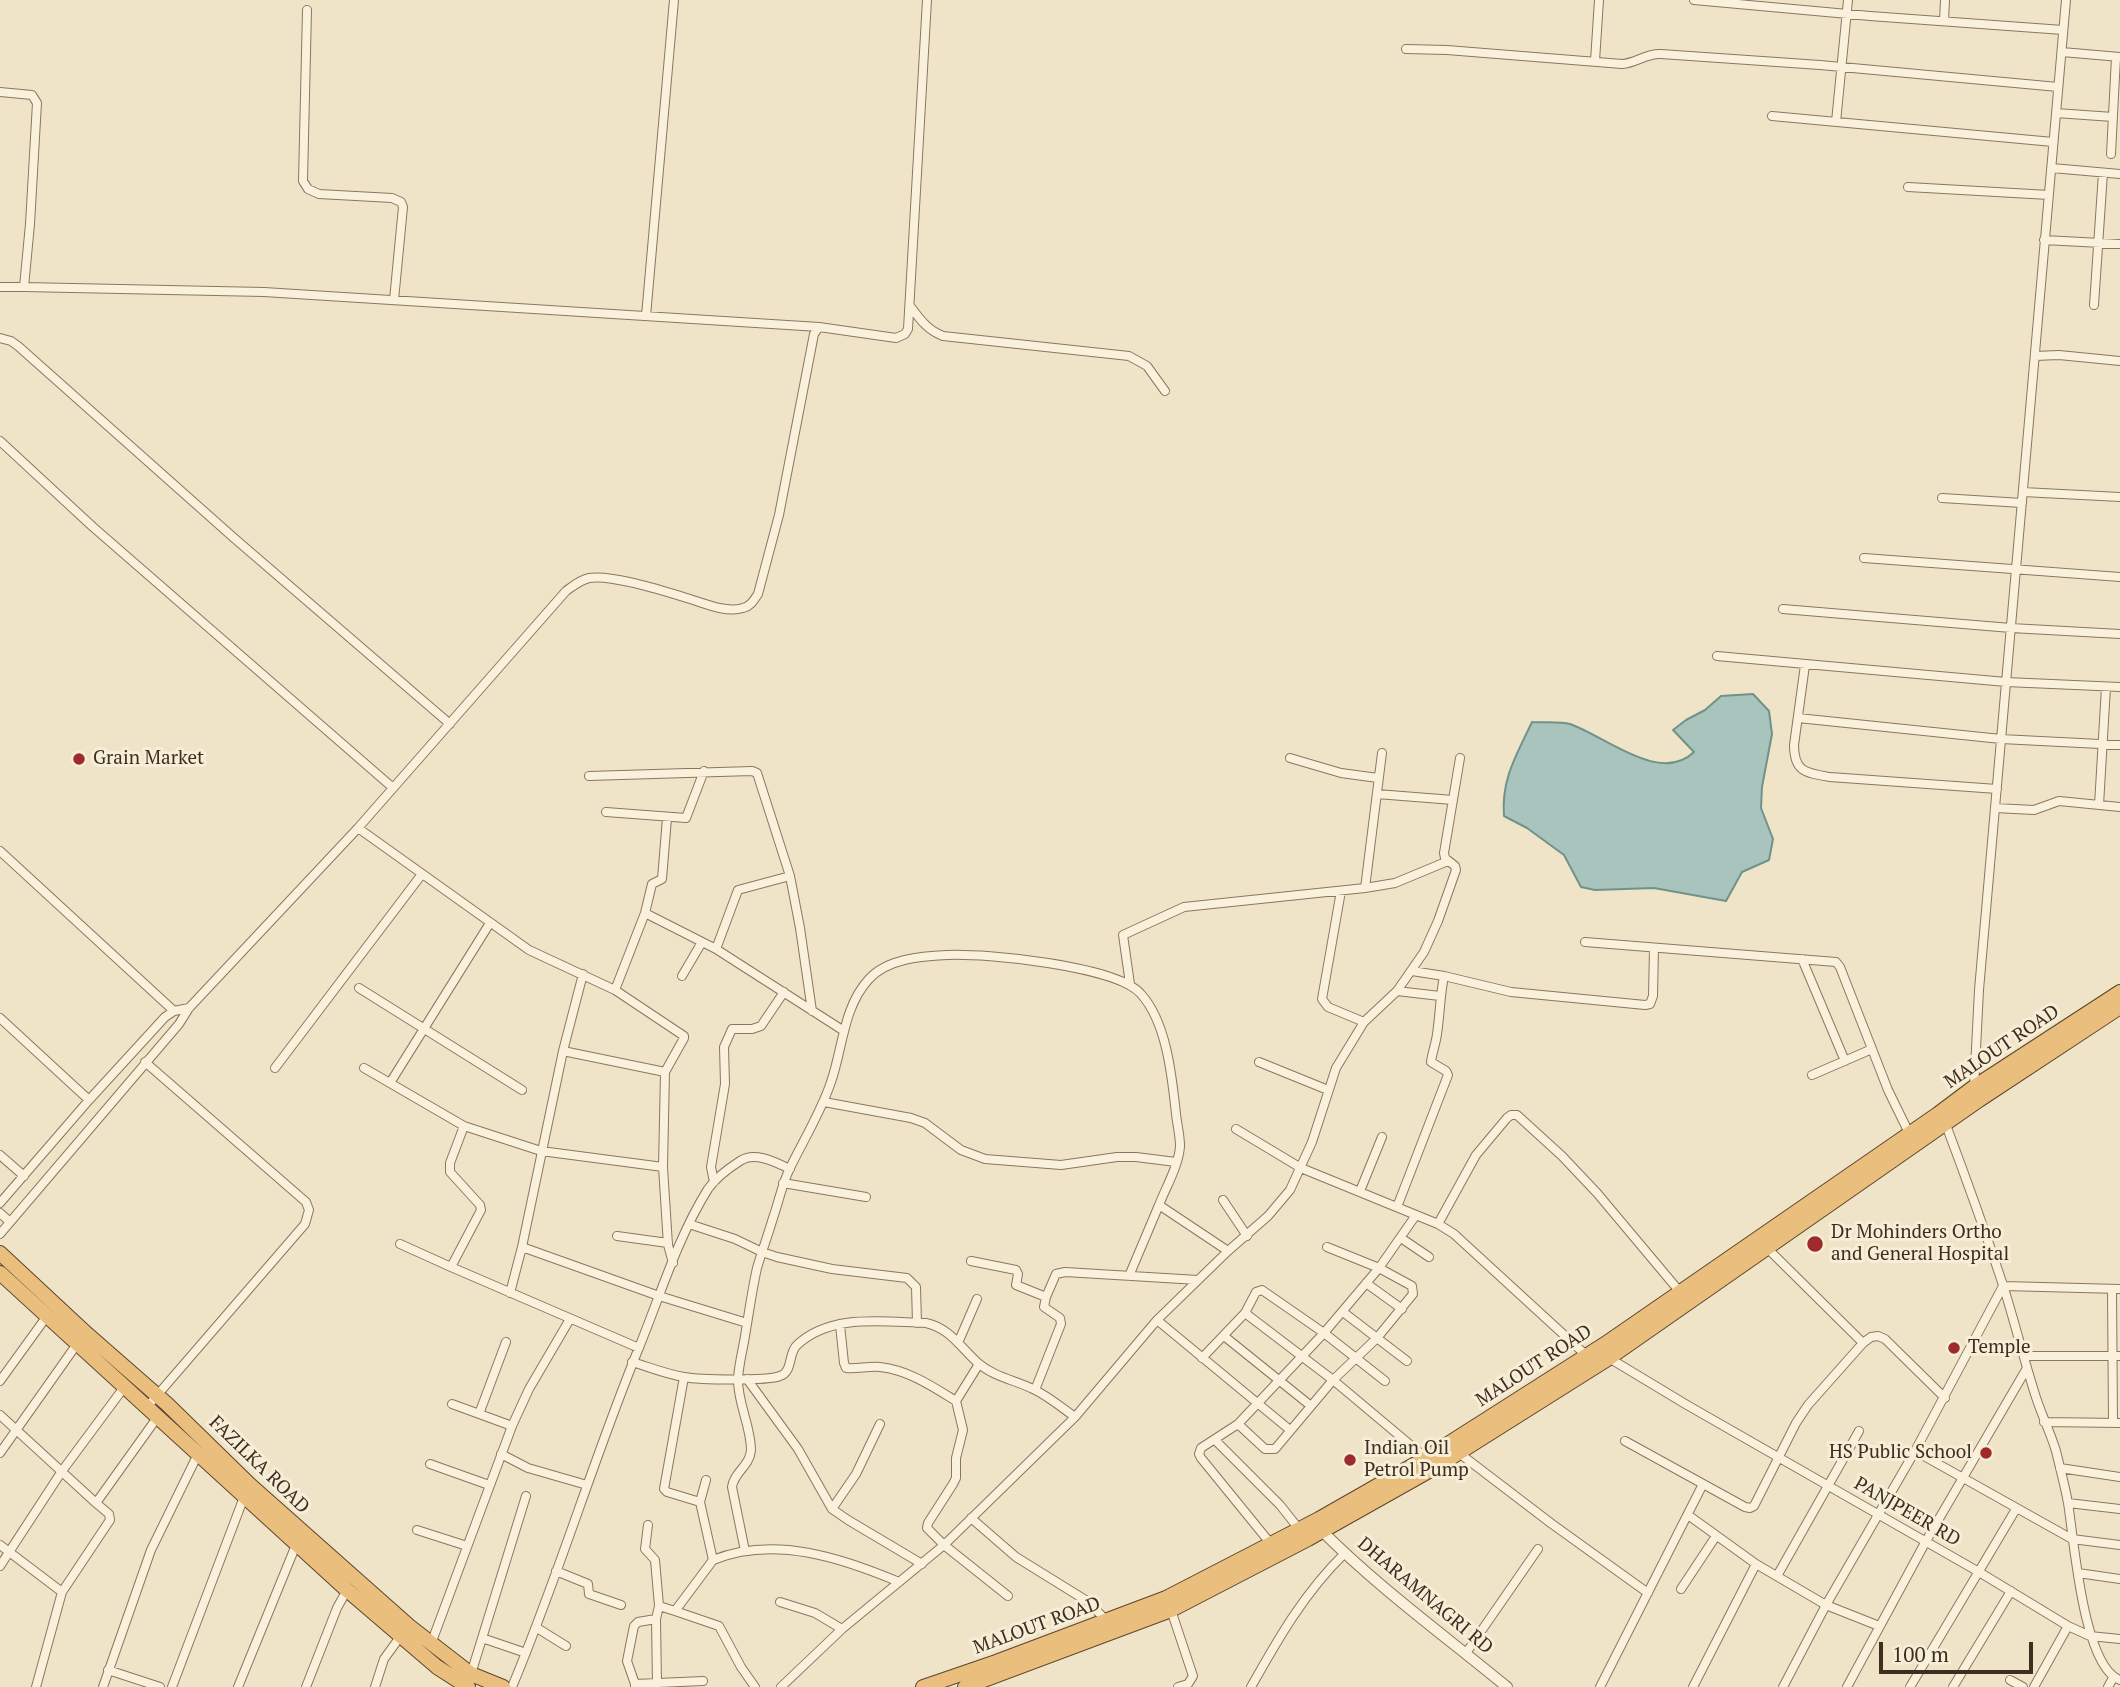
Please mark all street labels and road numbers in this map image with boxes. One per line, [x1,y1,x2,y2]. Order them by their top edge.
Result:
street label: MALOUT ROAD [1940,1000,2064,1094]
street label: MALOUT ROAD [1472,1320,1596,1412]
street label: FAZILKA ROAD [204,1411,314,1519]
street label: PANJPEER RD [1850,1472,1964,1552]
street label: DHARAMNAGRI RD [1353,1533,1497,1659]
street label: MALOUT ROAD [970,1592,1104,1660]

